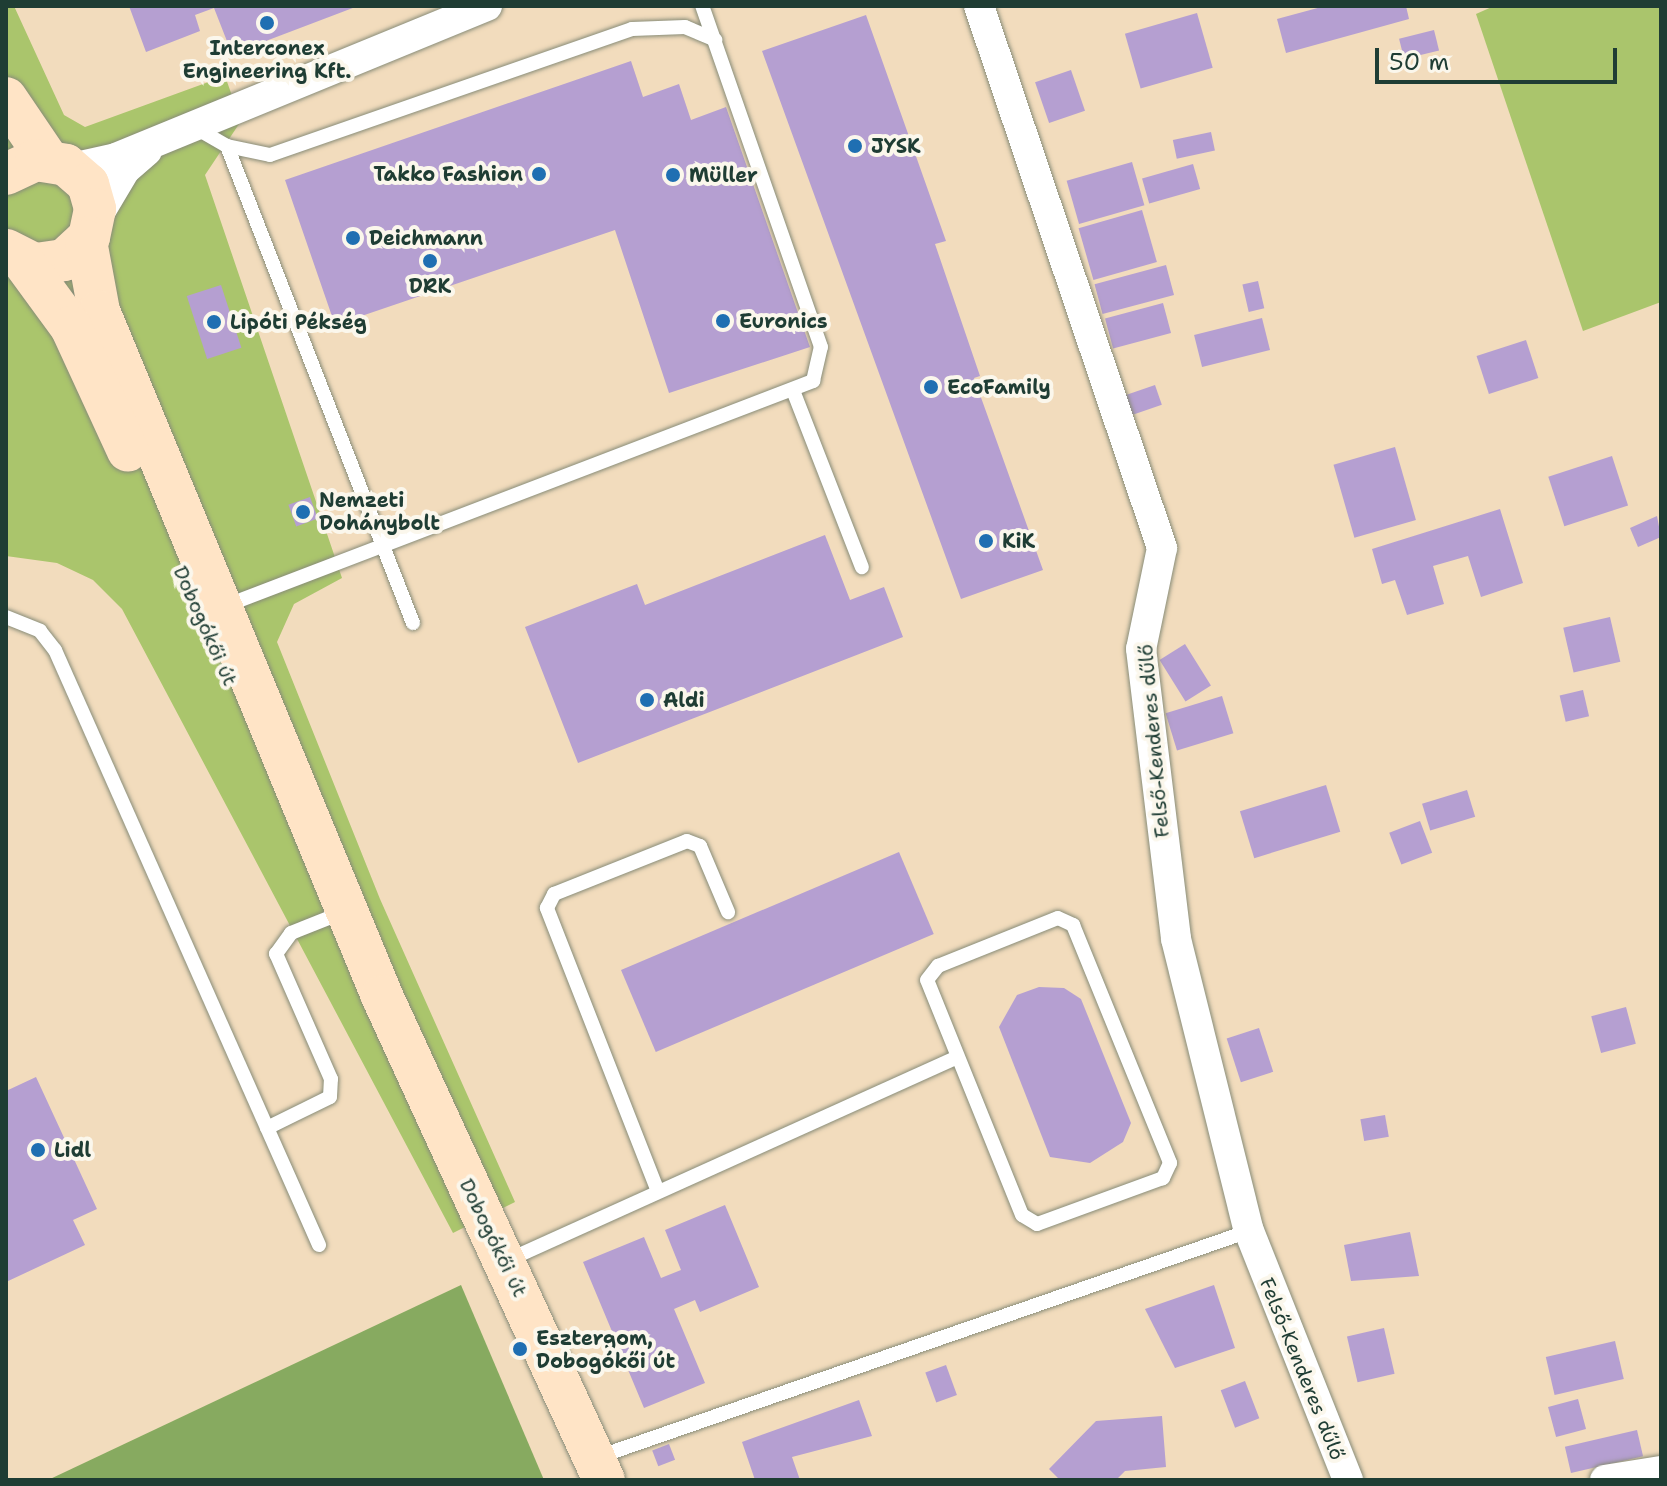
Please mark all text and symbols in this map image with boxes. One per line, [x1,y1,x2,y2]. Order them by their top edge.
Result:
marker: Interconex Engineering Kft. [258,14,276,32]
scale bar [1379,32,1621,82]
place label: Interconex Engineering Kft. [183,36,351,83]
text: 50 m [1389,46,1449,78]
place label: JYSK [871,134,921,158]
marker: JYSK [846,137,864,155]
place label: Takko Fashion [373,162,523,186]
place label: Müller [689,163,758,187]
marker: Takko Fashion [530,165,548,183]
marker: Müller [664,166,682,184]
place label: Deichmann [369,226,483,250]
marker: Deichmann [344,229,362,247]
marker: DRK [421,252,439,270]
place label: DRK [409,274,451,298]
place label: Euronics [739,309,828,333]
place label: Lipóti Pékség [230,310,367,334]
marker: Euronics [714,312,732,330]
marker: Lipóti Pékség [205,313,223,331]
place label: EcoFamily [947,375,1051,399]
marker: EcoFamily [922,378,940,396]
place label: Nemzeti Dohánybolt [319,488,440,535]
marker: Nemzeti Dohánybolt [294,503,312,521]
place label: KiK [1002,529,1035,553]
marker: KiK [977,532,995,550]
street label: Dobogókői út [168,562,242,690]
street label: Felső-Kenderes dűlő [1134,643,1174,839]
place label: Aldi [663,688,705,712]
marker: Aldi [638,691,656,709]
place label: Lidl [54,1138,91,1162]
marker: Lidl [29,1141,47,1159]
street label: Dobogókői út [454,1175,532,1301]
street label: Felső-Kenderes dűlő [1254,1274,1350,1464]
place label: Esztergom, Dobogókői út [536,1326,675,1373]
marker: Esztergom, Dobogókői út [511,1340,529,1358]

